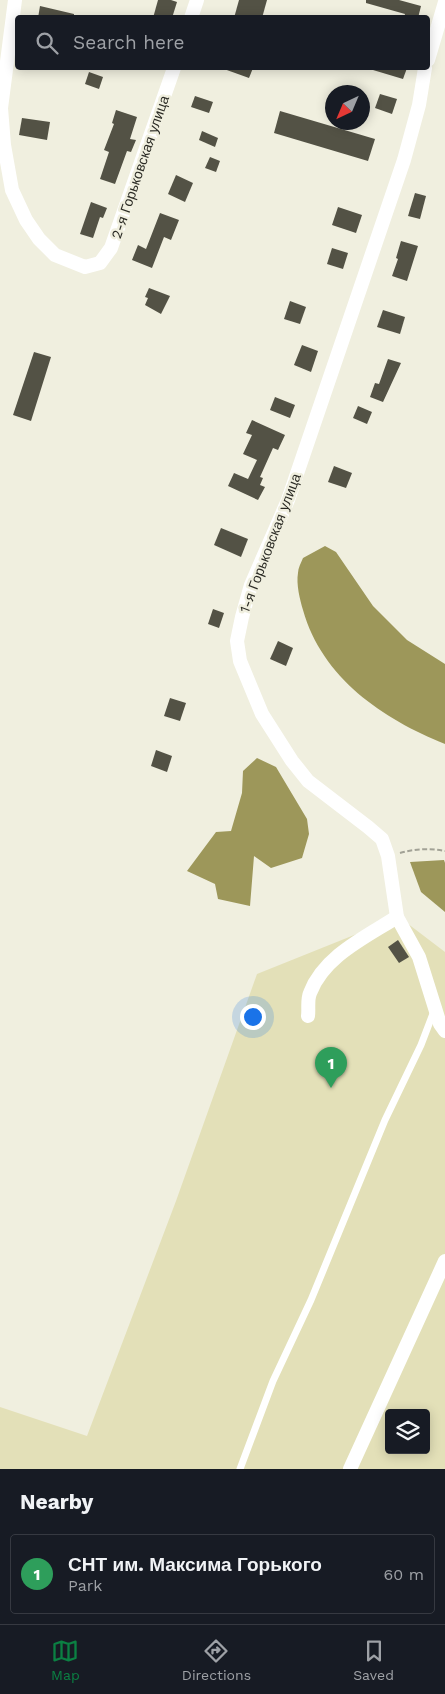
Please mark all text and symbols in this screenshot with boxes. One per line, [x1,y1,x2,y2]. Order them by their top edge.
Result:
search box [15,15,430,70]
icon: search [33,29,61,57]
text: Search here [73,31,184,54]
north arrow [325,85,370,130]
street label: 2-я Горьковская улица [108,93,172,241]
street label: 1-я Горьковская улица [236,471,304,615]
your location [240,1004,266,1030]
pin: 1 [315,1047,347,1088]
map controls [385,1409,430,1454]
button: layers [385,1409,430,1454]
text: Nearby [20,1489,93,1514]
text: СНТ им. Максима Горького [68,1553,322,1576]
text: 1 [34,1565,40,1584]
text: 60 m [384,1565,424,1584]
text: Park [68,1576,102,1595]
tab: Map [51,1637,80,1683]
tab: Directions [182,1637,251,1683]
tab: Saved [353,1637,394,1683]

